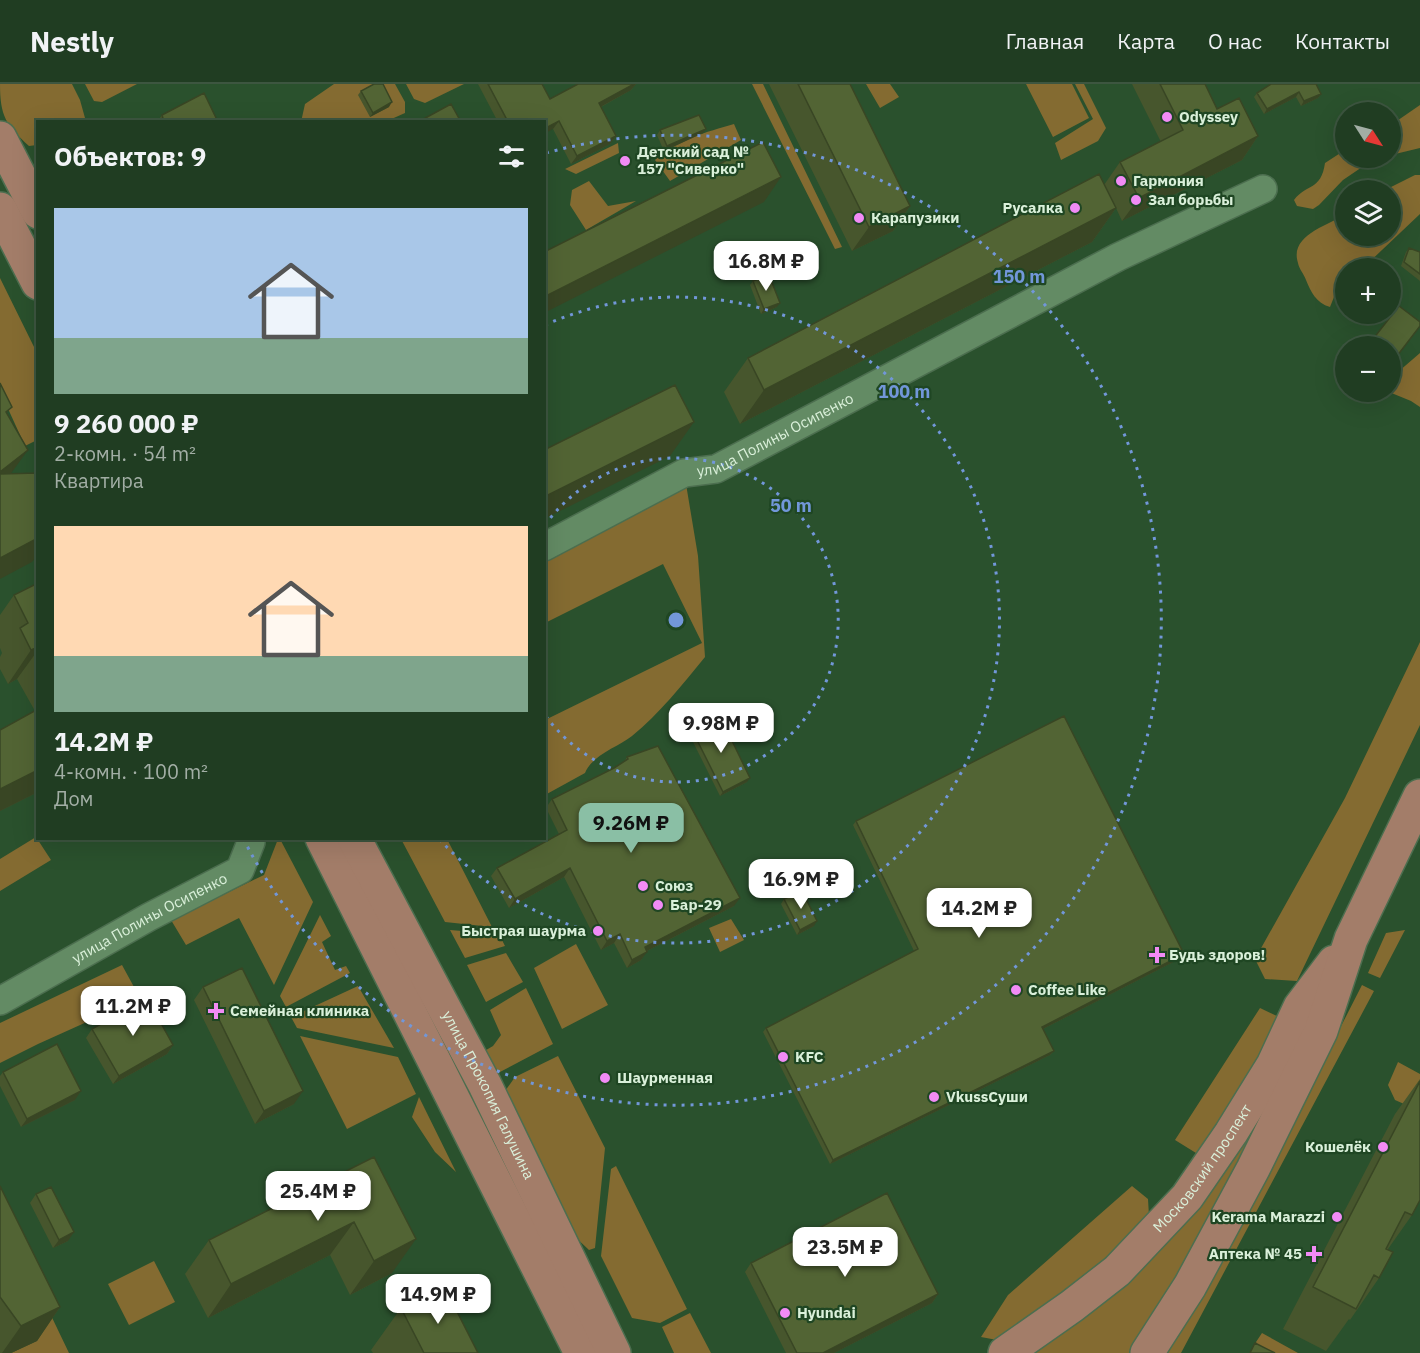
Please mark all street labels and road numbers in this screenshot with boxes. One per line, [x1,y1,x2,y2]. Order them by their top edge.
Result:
street label: улица Полины Осипенко [696,388,857,480]
street label: улица Полины Осипенко [68,868,230,967]
street label: улица Прокопия Галушина [438,1007,539,1182]
street label: Московский проспект [1149,1100,1256,1236]

